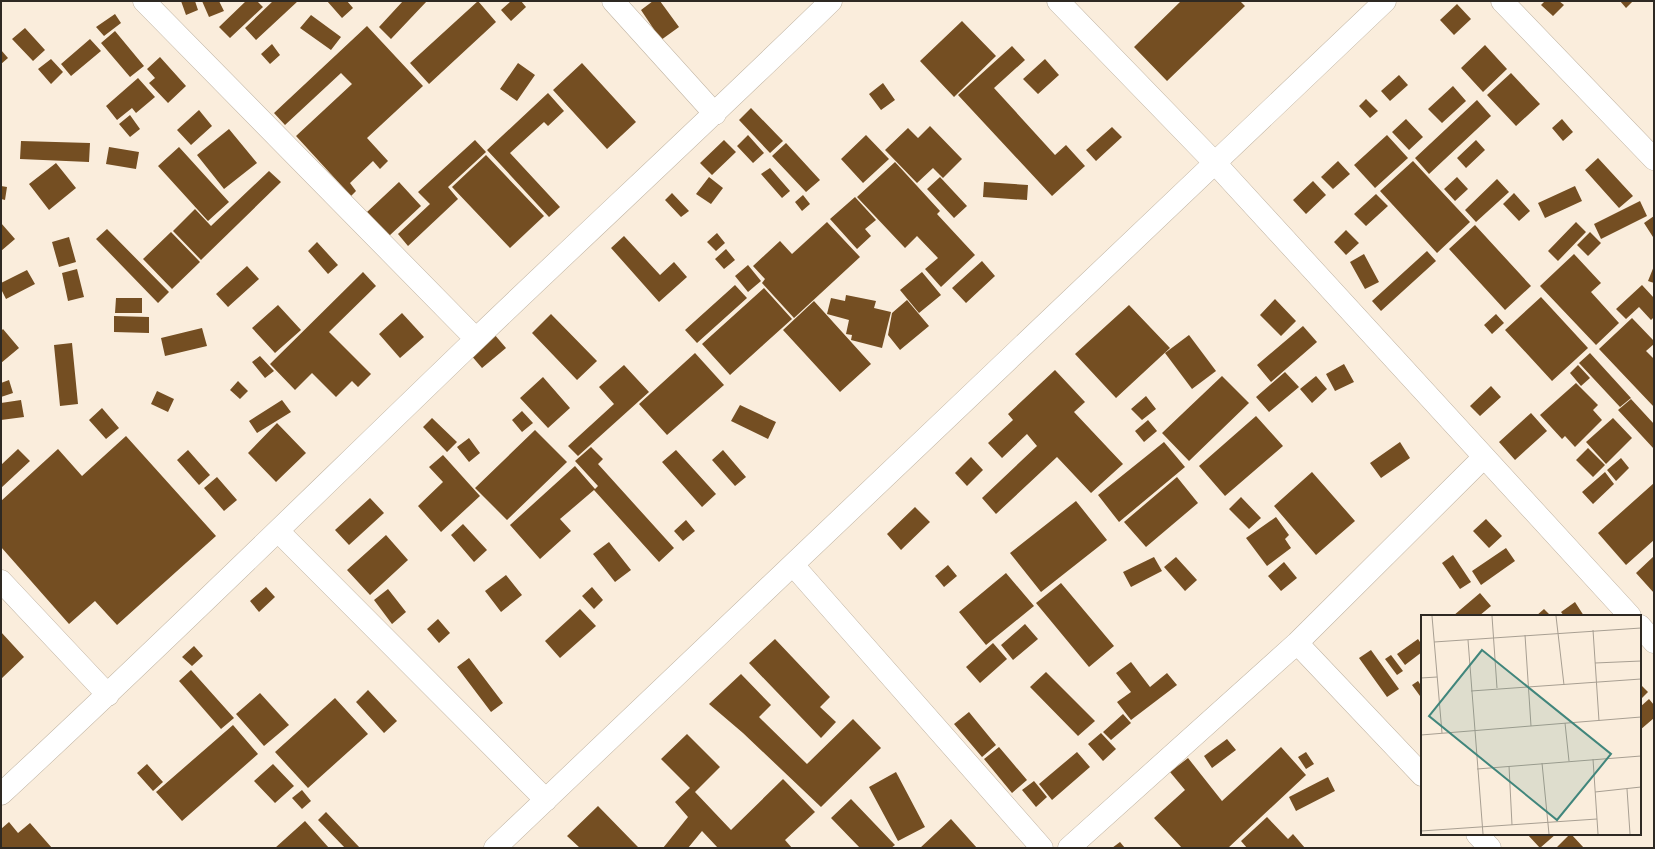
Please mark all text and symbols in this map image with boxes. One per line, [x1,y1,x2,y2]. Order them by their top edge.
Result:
inset map [1421,615,1641,835]

